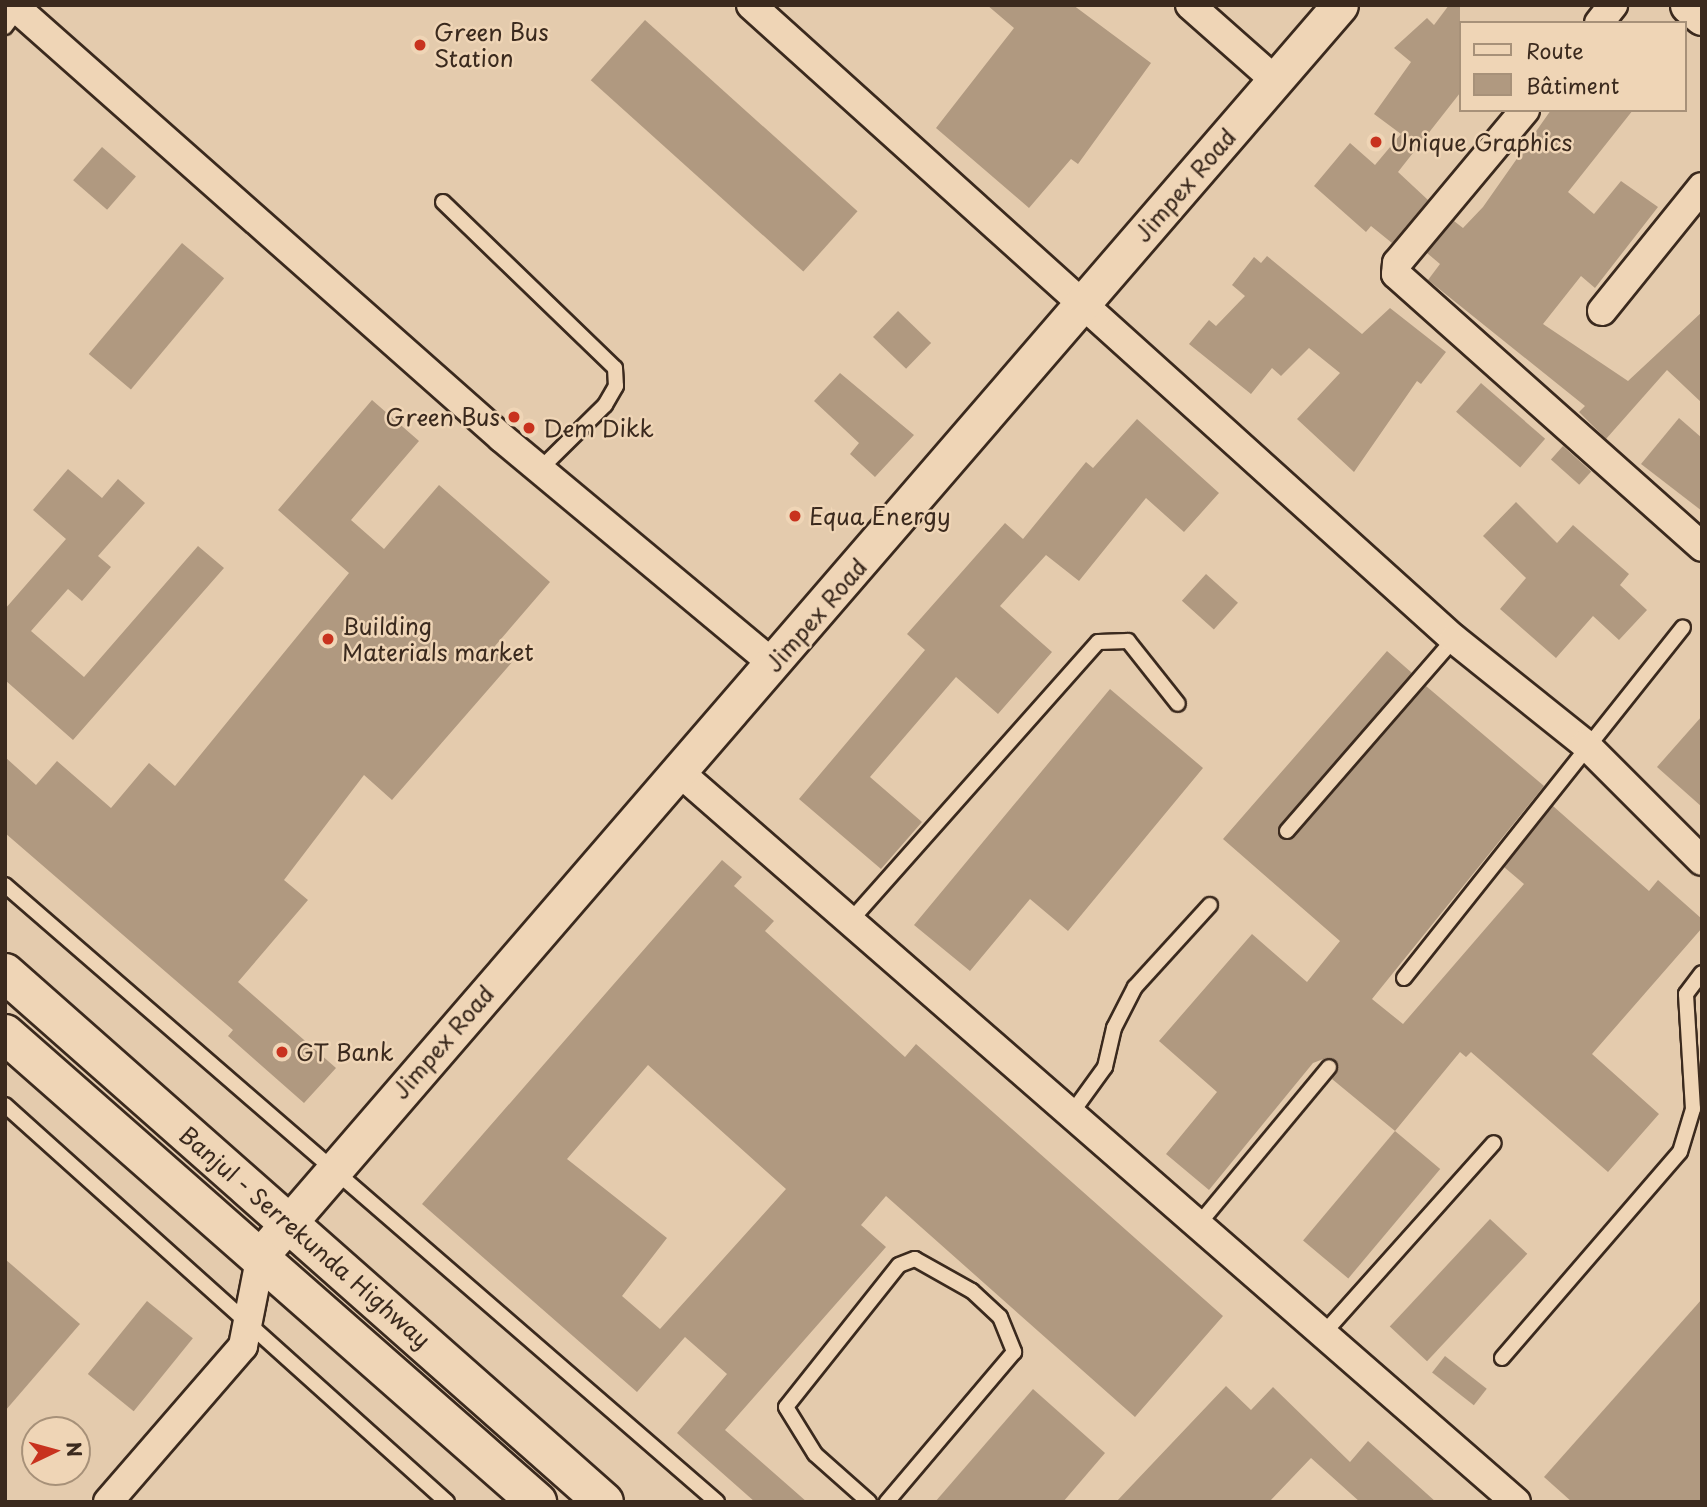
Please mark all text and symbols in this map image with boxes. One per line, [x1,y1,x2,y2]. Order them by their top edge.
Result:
place label: Green Bus Station [434,18,551,72]
legend [1458,21,1686,112]
text: Route [1526,34,1584,66]
marker: Green Bus Station [412,37,428,53]
text: Bâtiment [1526,69,1619,101]
street label: Jimpex Road [1128,123,1242,247]
place label: Unique Graphics [1390,128,1574,156]
marker: Unique Graphics [1368,134,1384,150]
place label: Green Bus [383,403,500,431]
marker: Green Bus [506,409,522,425]
place label: Dem Dikk [543,414,655,442]
marker: Dem Dikk [521,420,537,436]
place label: Equa Energy [809,502,949,530]
marker: Equa Energy [787,508,803,524]
street label: Jimpex Road [759,553,873,677]
place label: Building Materials market [342,612,535,666]
marker: Building Materials market [320,631,336,647]
street label: Jimpex Road [386,980,500,1104]
place label: GT Bank [296,1038,396,1066]
marker: GT Bank [274,1044,290,1060]
street label: Banjul - Serrekunda Highway [174,1120,436,1354]
north arrow [21,1416,91,1486]
text: N [60,1441,90,1458]

